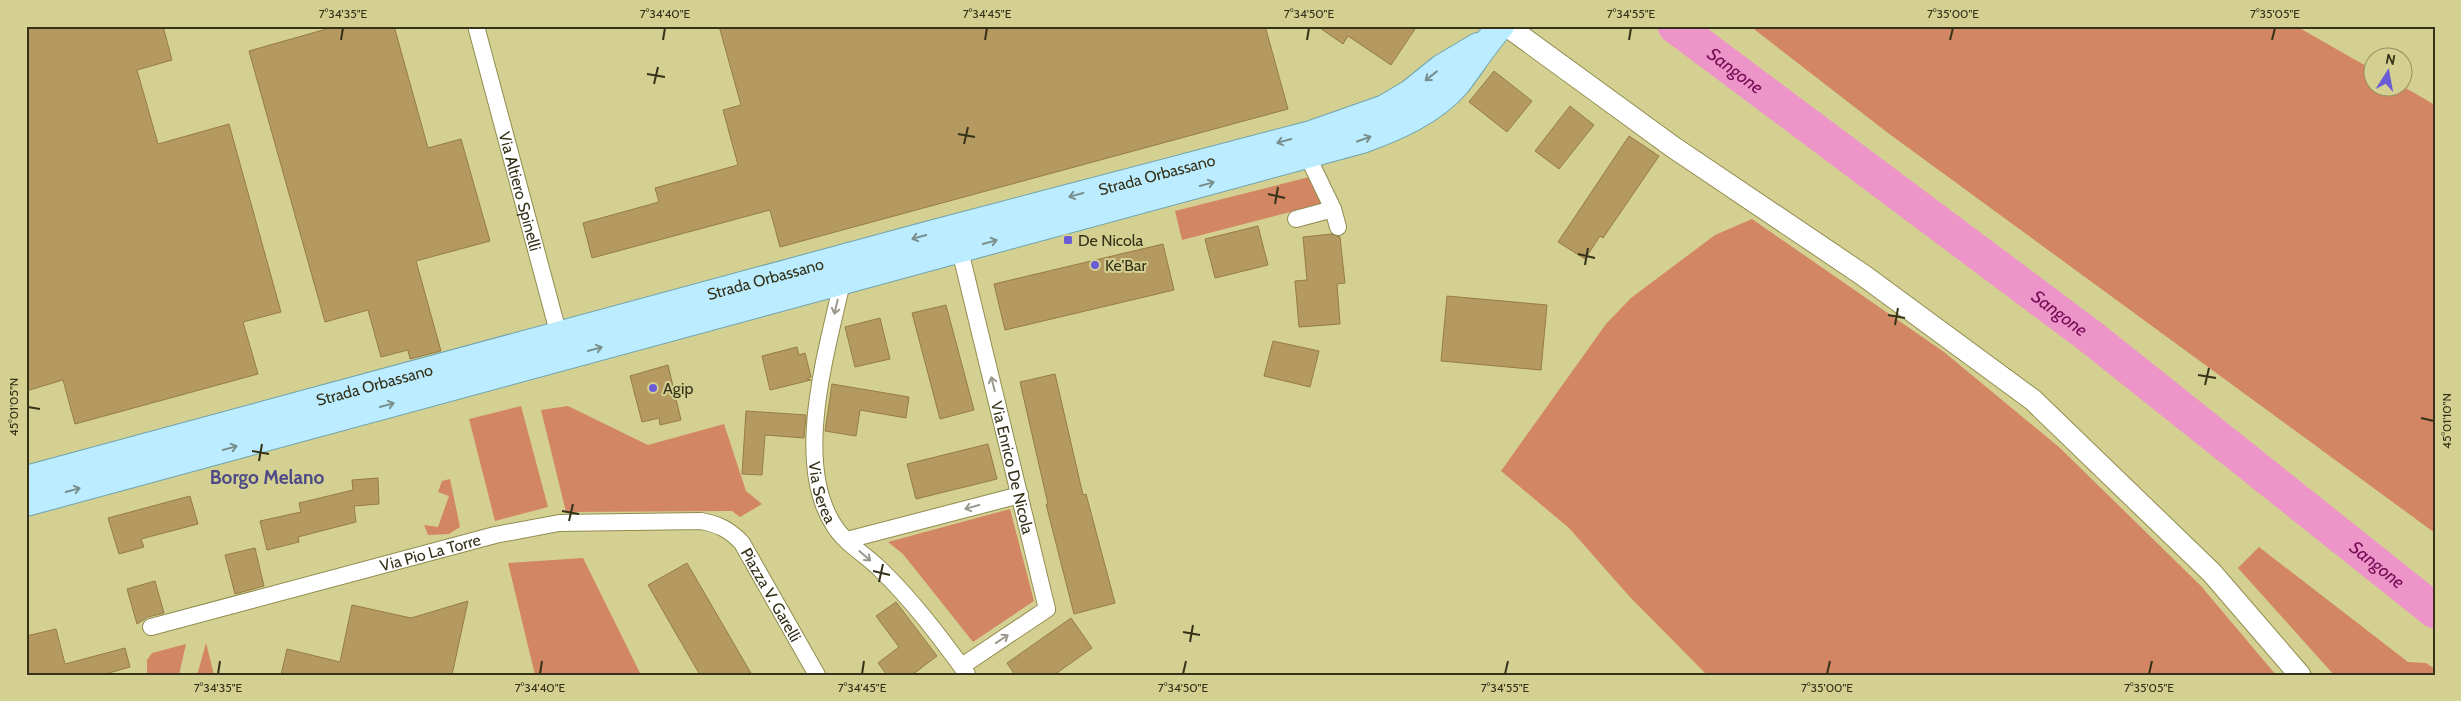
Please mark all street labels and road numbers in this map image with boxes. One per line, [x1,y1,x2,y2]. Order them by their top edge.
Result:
street label: Via Altiero Spinelli [495,130,545,253]
street label: Strada Orbassano [1096,151,1217,199]
street label: Strada Orbassano [705,254,826,304]
street label: Strada Orbassano [314,360,435,410]
street label: Via Enrico De Nicola [987,399,1038,536]
street label: Via Serea [805,461,840,527]
street label: Via Pio La Torre [378,530,483,575]
street label: Piazza V. Garelli [737,544,805,645]

